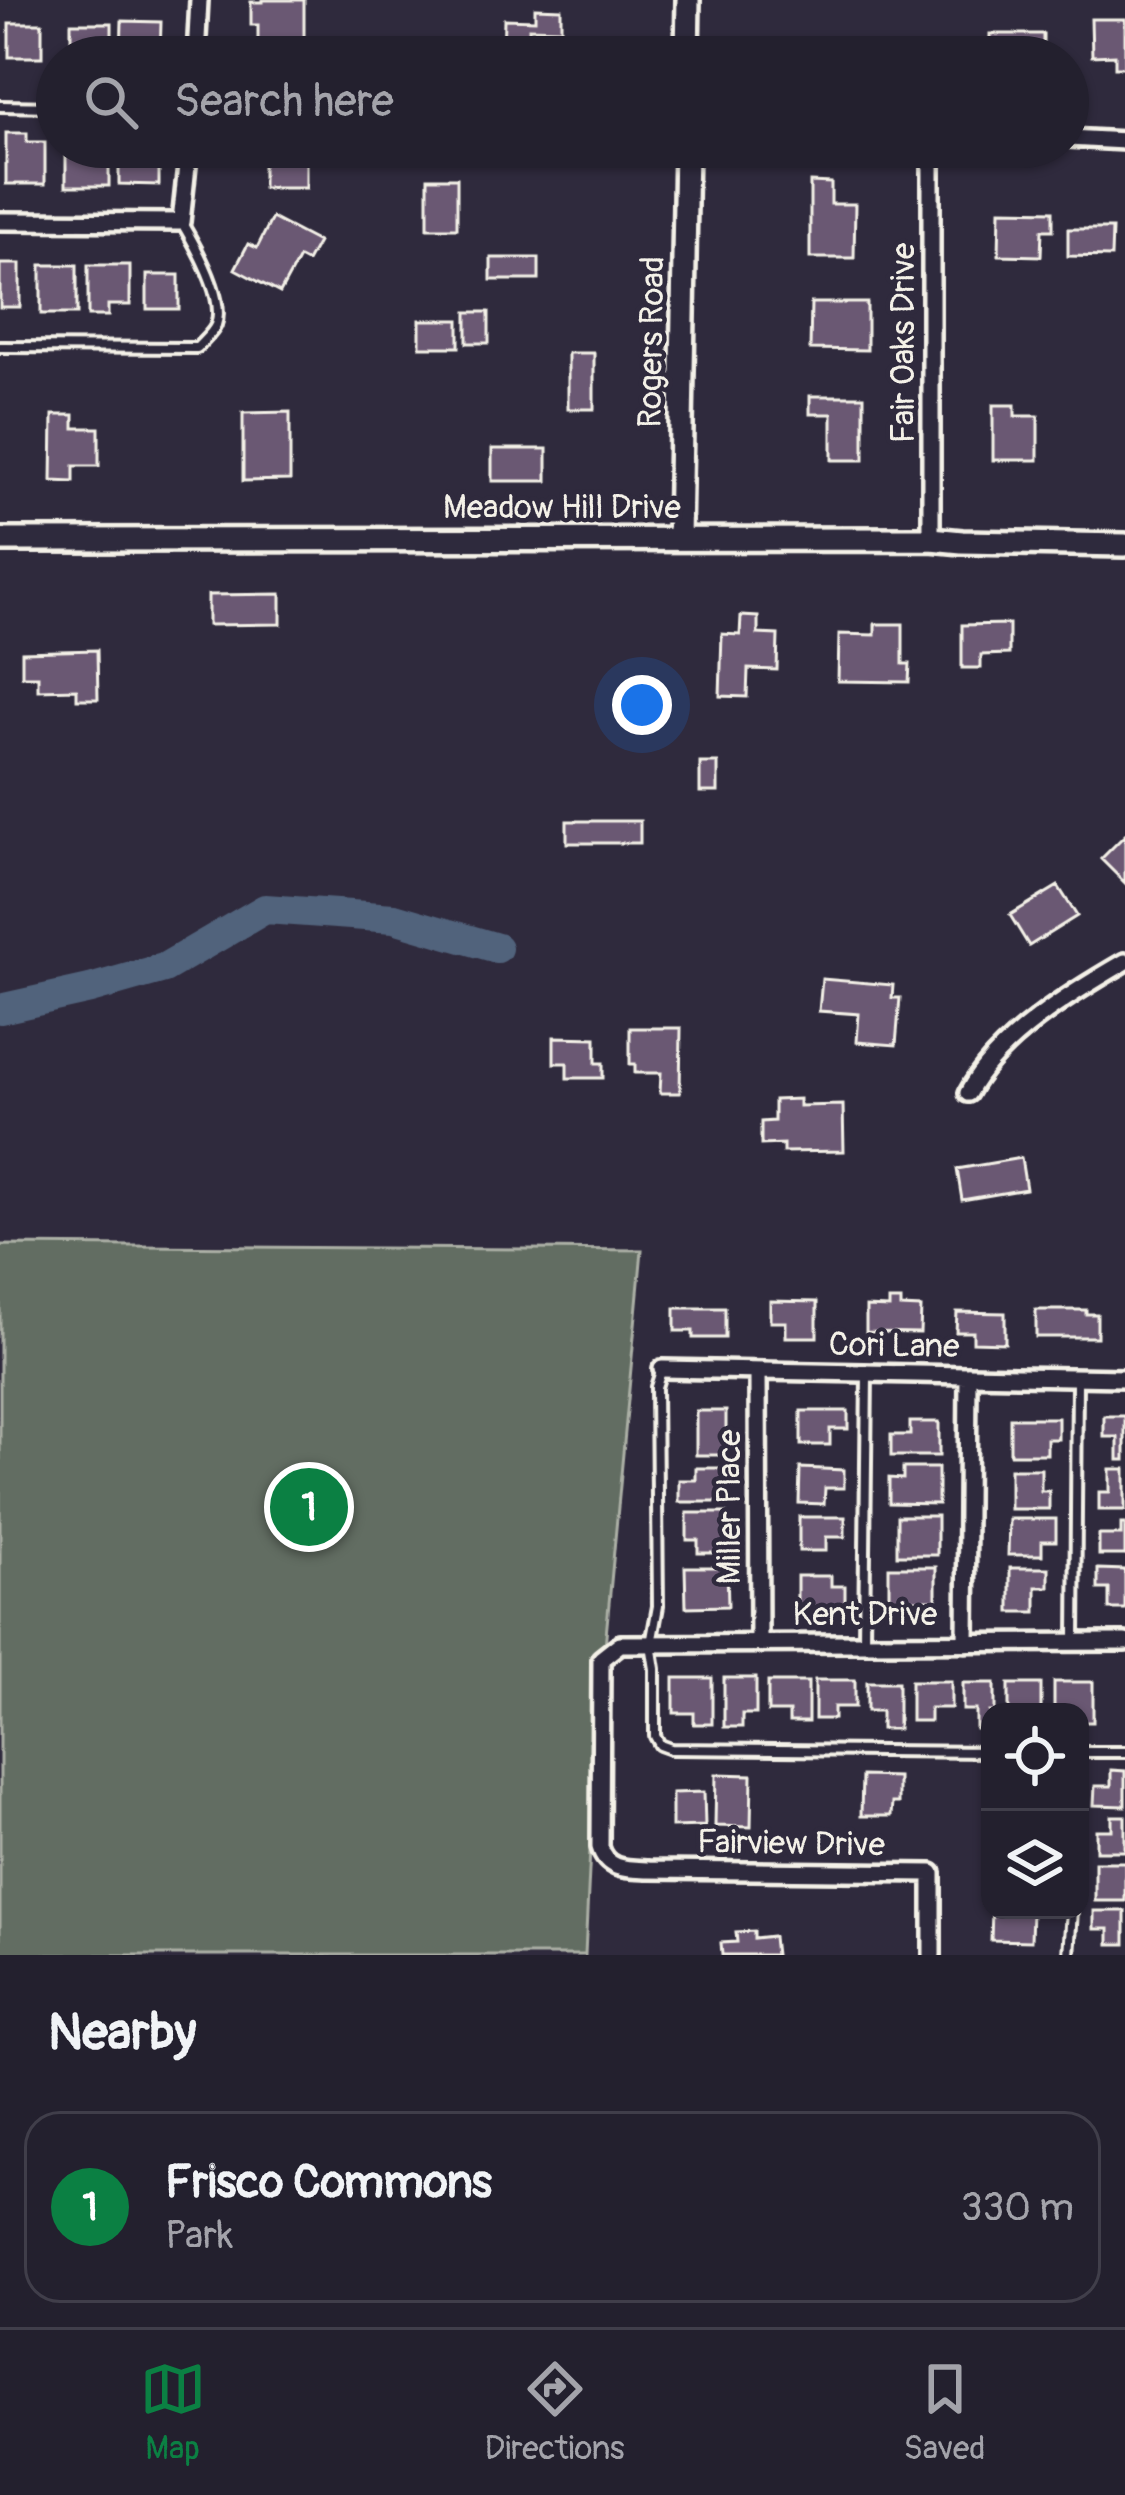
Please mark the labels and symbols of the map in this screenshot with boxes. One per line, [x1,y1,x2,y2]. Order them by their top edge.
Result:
street label: Fair Oaks Drive [883,243,924,443]
street label: Rogers Road [630,256,673,428]
street label: Meadow Hill Drive [443,487,681,528]
your location [612,675,672,735]
street label: Cori Lane [828,1324,960,1367]
street label: Miller Place [709,1429,750,1585]
pin: 1 [270,1462,348,1552]
street label: Kent Drive [793,1594,937,1635]
street label: Fairview Drive [697,1821,885,1866]

